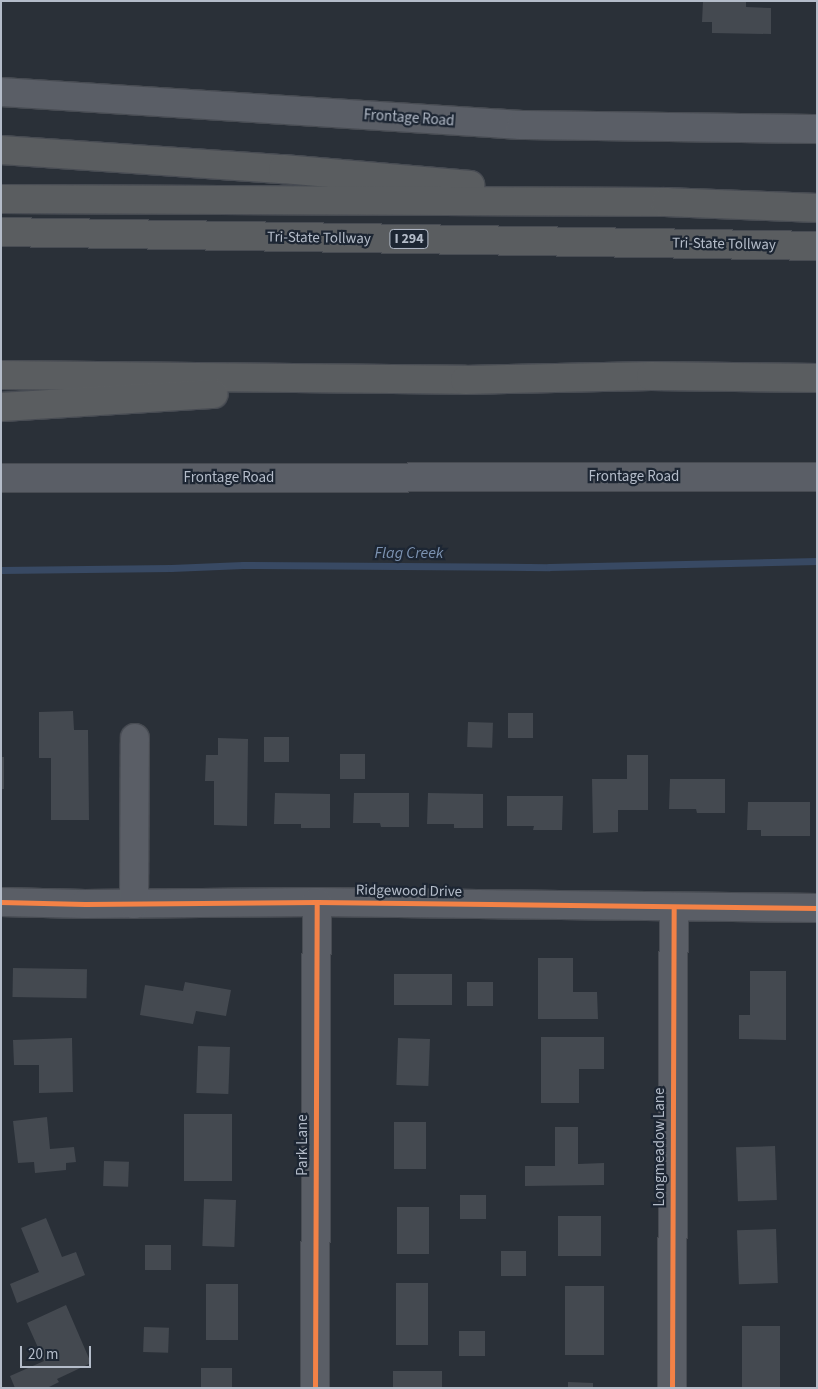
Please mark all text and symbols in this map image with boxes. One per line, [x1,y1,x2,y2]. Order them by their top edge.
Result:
street label: Frontage Road [363,106,455,130]
street label: Tri-State Tollway [267,228,371,248]
road number: I 294 [389,228,429,250]
street label: Tri-State Tollway [672,234,776,254]
street label: Frontage Road [589,468,679,486]
street label: Frontage Road [184,469,274,487]
water label: Flag Creek [375,543,443,563]
street label: Ridgewood Drive [356,881,462,901]
street label: Longmeadow Lane [651,1088,669,1206]
street label: Park Lane [294,1114,312,1176]
scale bar [22,1336,94,1368]
text: 20 m [28,1344,58,1365]

